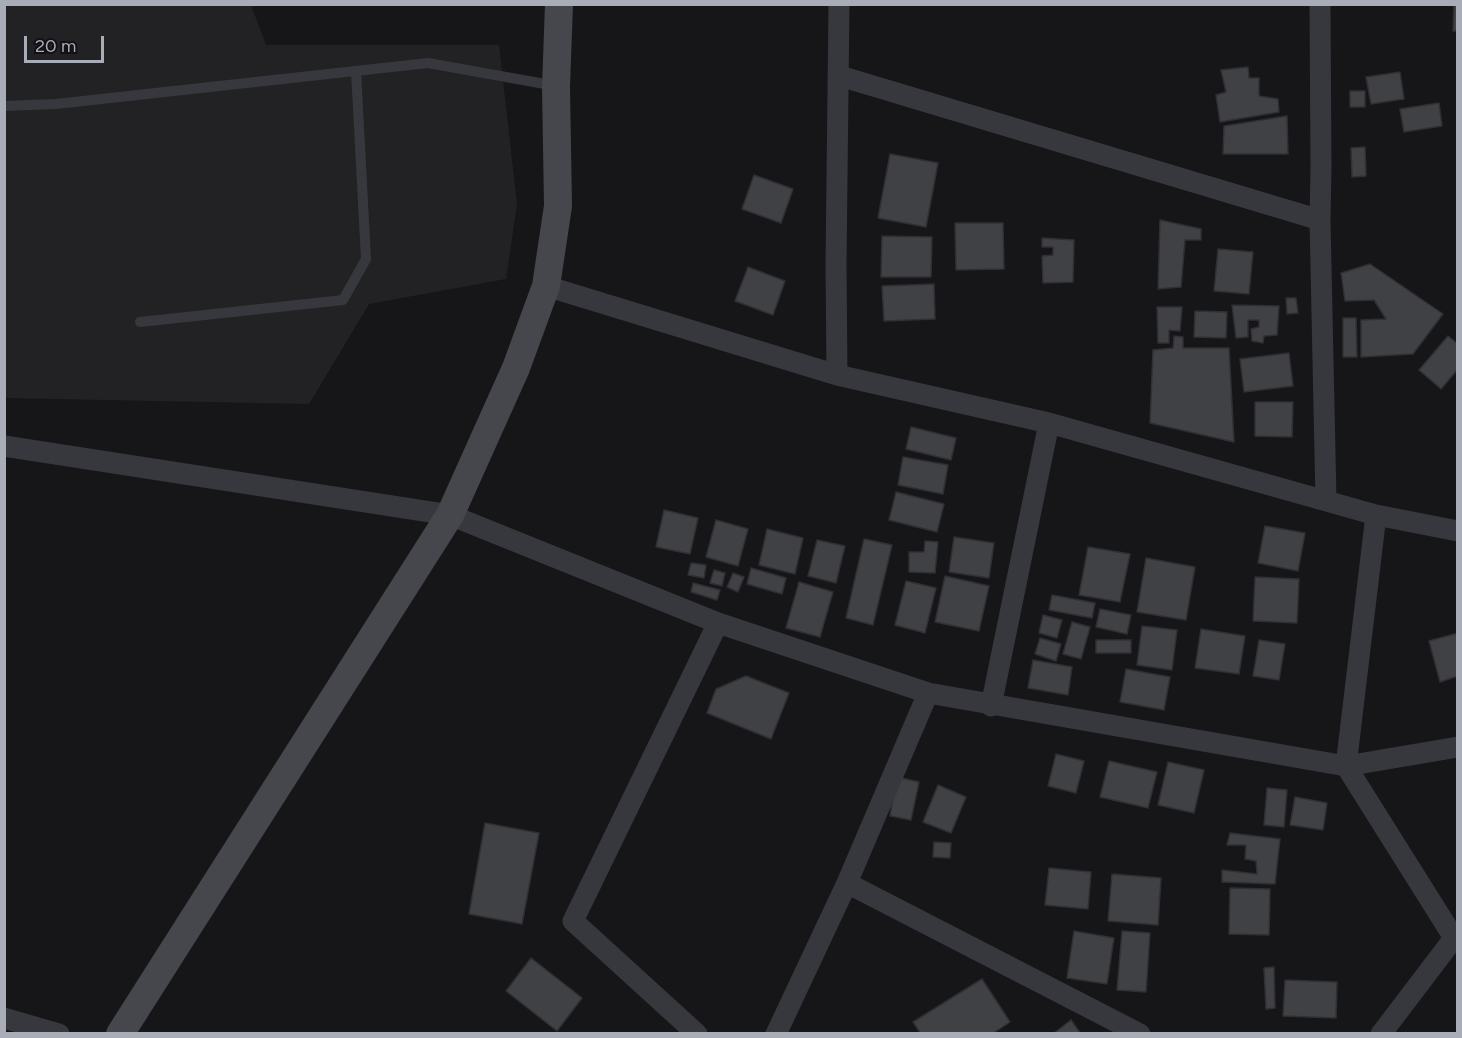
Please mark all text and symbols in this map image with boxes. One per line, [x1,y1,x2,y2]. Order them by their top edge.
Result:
scale bar [27,24,106,62]
text: 20 m [35,35,76,57]

